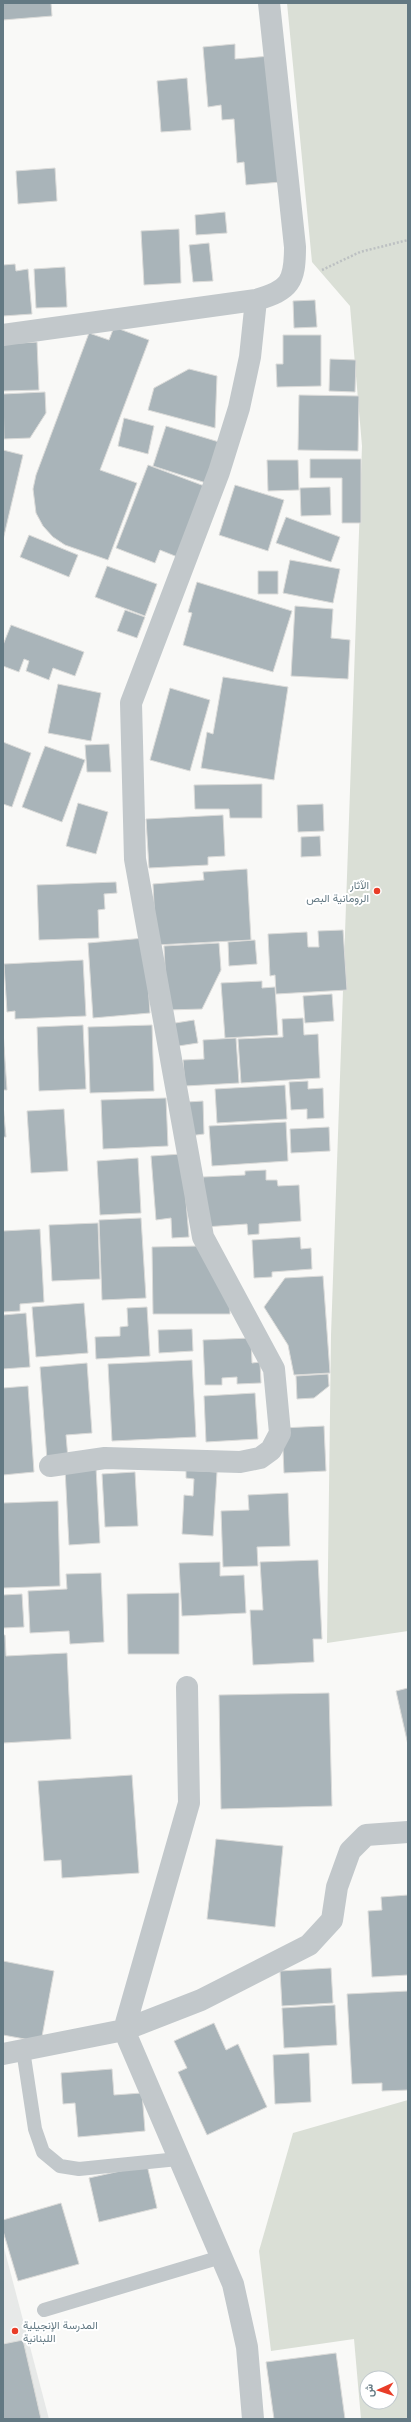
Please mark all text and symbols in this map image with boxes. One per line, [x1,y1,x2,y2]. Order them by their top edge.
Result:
place label: الآثار الرومانية البص [306,879,369,905]
marker: الآثار الرومانية البص [372,886,382,896]
place label: المدرسة الإنجيلية اللبنانية [23,2319,98,2345]
marker: المدرسة الإنجيلية اللبنانية [10,2326,20,2336]
north arrow [359,2370,399,2410]
text: ش [363,2384,376,2397]

